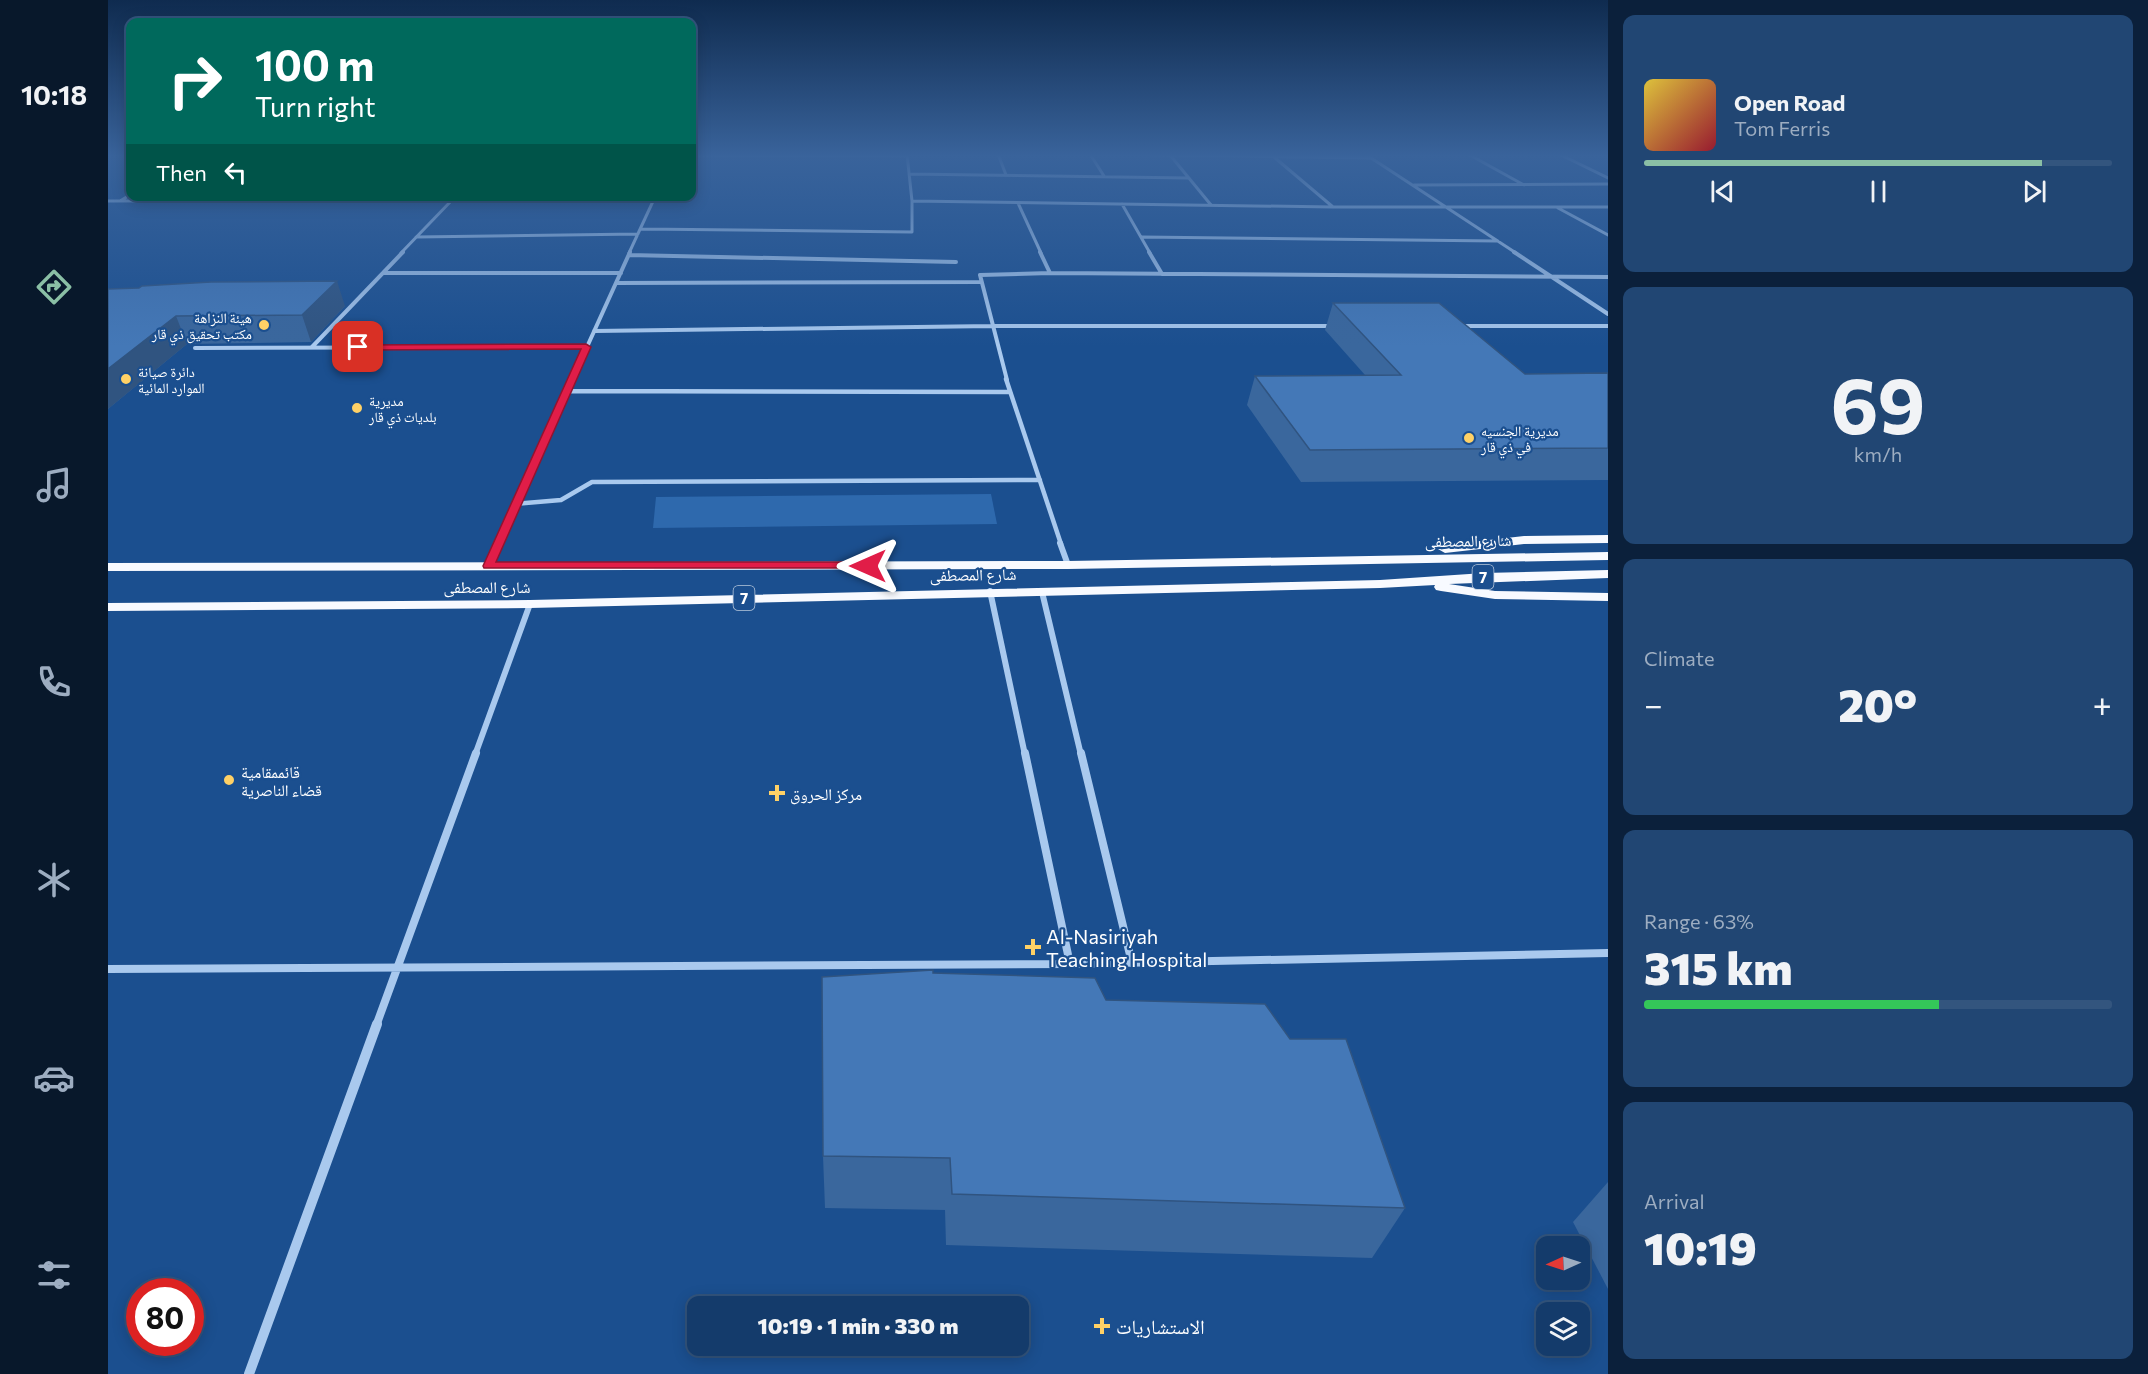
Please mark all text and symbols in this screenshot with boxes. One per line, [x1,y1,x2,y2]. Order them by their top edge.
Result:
text: 100 m [255,38,375,90]
icon: right [156,42,234,120]
text: 10:18 [21,78,87,111]
text: Open Road [1734,89,1845,116]
text: Turn right [255,90,375,123]
text: Tom Ferris [1734,116,1830,140]
icon: left [219,156,252,189]
text: Then [156,159,207,186]
icon: previous [1706,175,1739,208]
icon: pause [1862,175,1895,208]
icon: next [2018,175,2051,208]
icon: directions [33,266,75,308]
place label: هيئة النزاهة مكتب تحقيق ذي قار [151,309,252,345]
marker: هيئة النزاهة مكتب تحقيق ذي قار [257,318,271,332]
pin [332,321,383,372]
icon: arrive [341,330,374,363]
text: 69 [1831,355,1926,450]
place label: دائرة صيانة الموارد المائية [138,363,205,397]
marker: دائرة صيانة الموارد المائية [119,372,133,386]
place label: مديرية بلديات ذي قار [368,392,437,428]
marker: مديرية بلديات ذي قار [350,401,364,415]
place label: مديرية الجنسيه في ذي قار [1480,422,1559,458]
marker: مديرية الجنسيه في ذي قار [1462,431,1476,445]
text: km/h [1854,442,1902,466]
icon: music [33,464,75,506]
street label: شارع المصطفى [1424,530,1512,552]
position arrow [836,534,900,598]
street label: شارع المصطفى [929,564,1017,586]
road number: 7 [1472,565,1494,589]
street label: شارع المصطفى [444,577,530,598]
road number: 7 [734,586,754,610]
text: Climate [1644,646,1714,670]
icon: phone [33,661,75,703]
text: 20° [1838,676,1917,731]
text: − [1644,683,1663,724]
text: + [2093,683,2112,724]
place label: قائممقامية قضاء الناصرية [241,762,322,800]
marker: قائممقامية قضاء الناصرية [222,773,236,787]
marker: مركز الحروق [768,784,786,802]
place label: مركز الحروق [790,784,862,805]
icon: climate [33,859,75,901]
text: Range · 63% [1644,909,1754,933]
place label: Al-Nasiriyah Teaching Hospital [1046,924,1207,971]
marker: Al-Nasiriyah Teaching Hospital [1024,938,1042,956]
text: 315 km [1644,939,1792,994]
icon: car [33,1057,75,1099]
text: Arrival [1644,1189,1705,1213]
text: 10:19 [1644,1219,1757,1274]
north arrow [1536,1236,1590,1290]
map controls [1536,1236,1590,1356]
icon: filters [33,1254,75,1296]
speed limit sign: 80 [126,1278,204,1356]
button: layers [1536,1302,1590,1356]
text: 10:19 · 1 min · 330 m [758,1312,959,1339]
place label: الاستشاريات [1116,1314,1205,1338]
marker: الاستشاريات [1093,1317,1111,1335]

